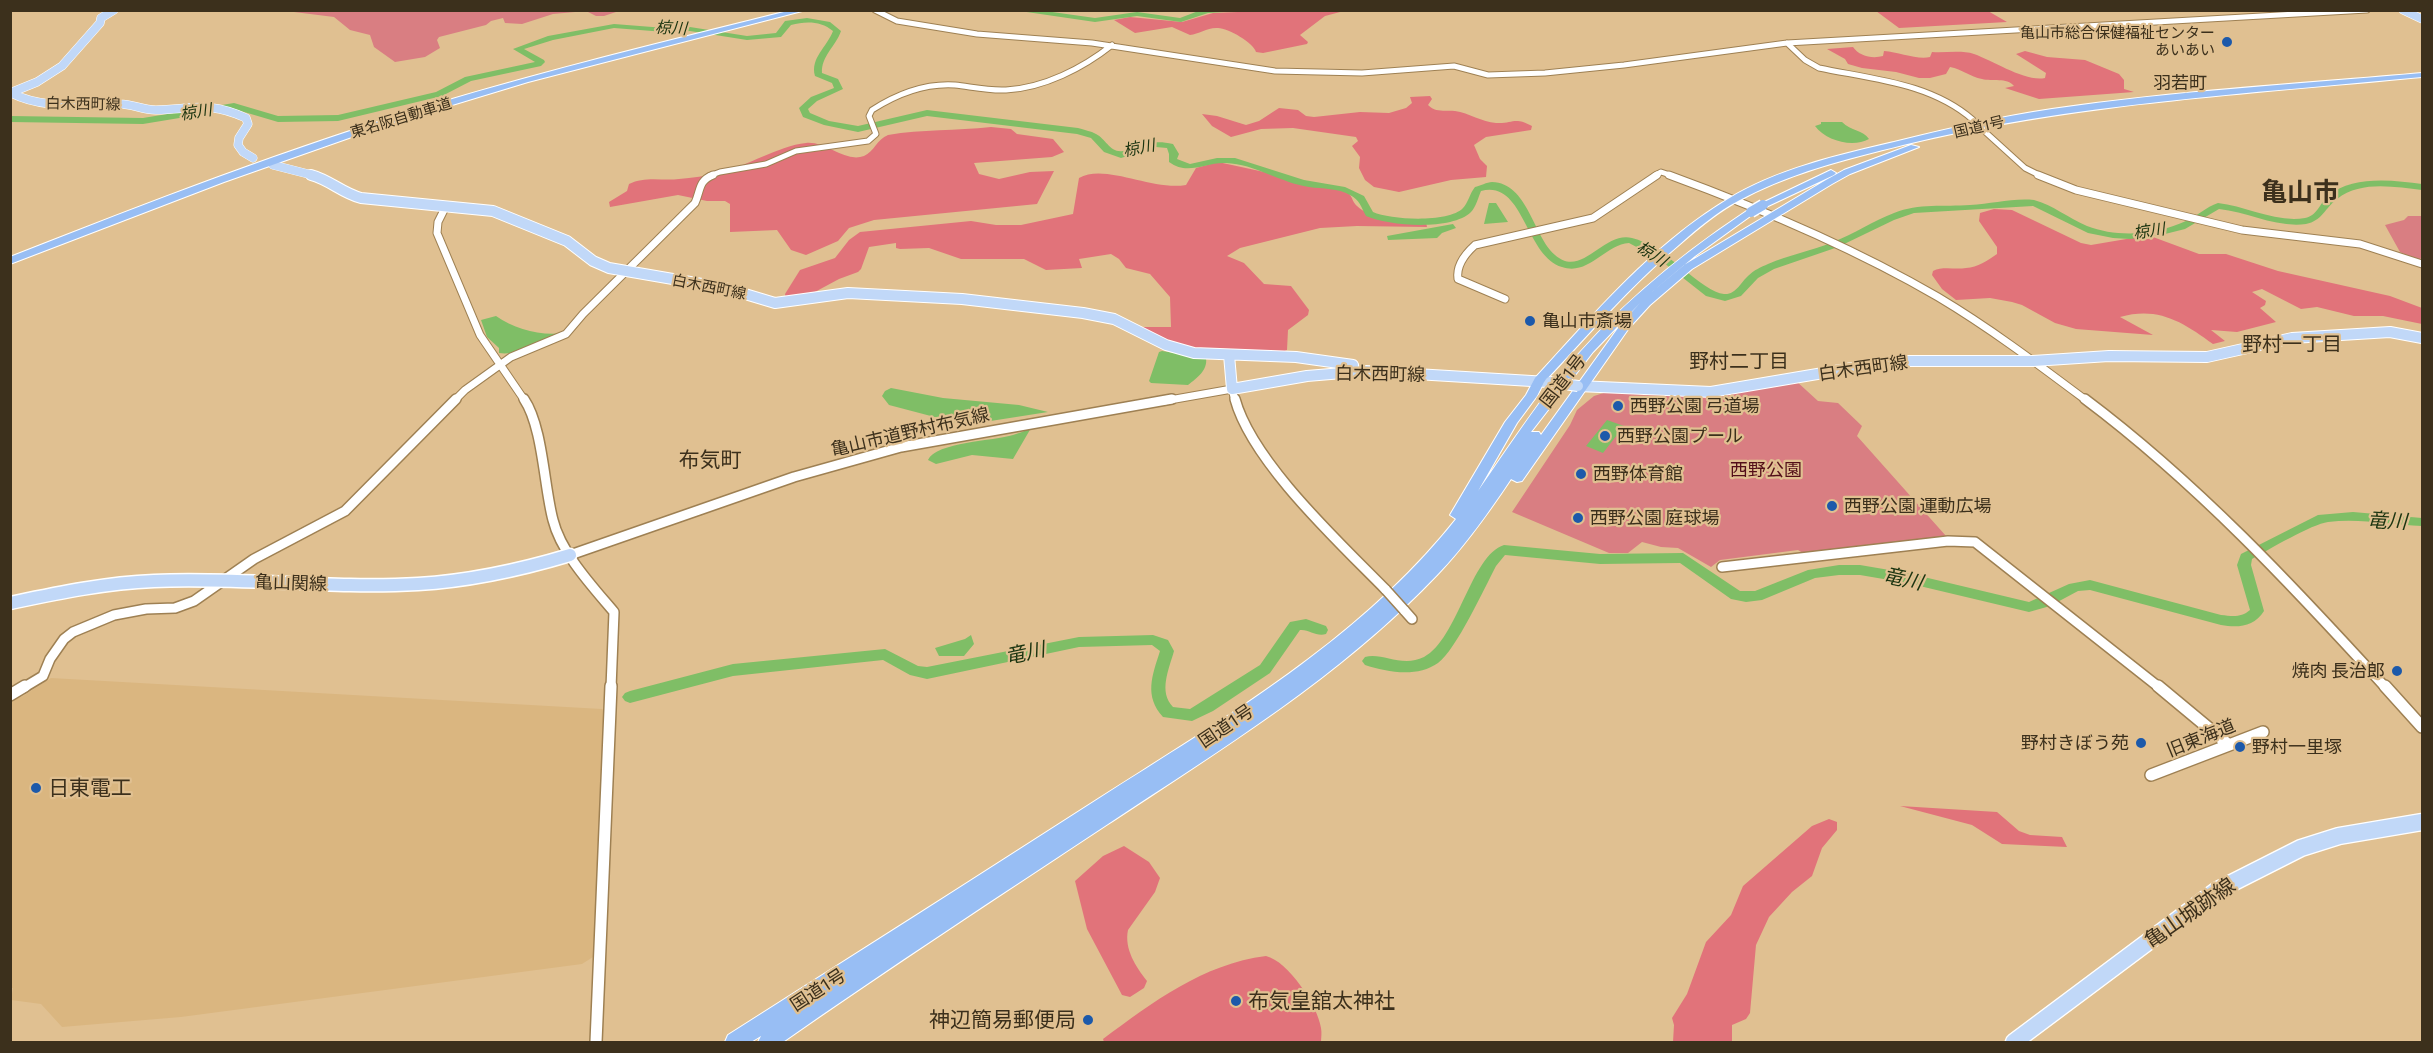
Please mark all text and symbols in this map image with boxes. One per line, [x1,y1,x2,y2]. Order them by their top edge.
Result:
water label: 椋川 [655,18,687,38]
place label: 亀山市総合保健福祉センター あいあい [2020,24,2215,59]
marker: 亀山市総合保健福祉センター あいあい [2220,35,2234,49]
district label: 羽若町 [2153,72,2207,94]
street label: 白木西町線 [45,94,121,114]
street label: 東名阪自動車道 [348,94,454,142]
water label: 椋川 [179,100,213,124]
street label: 国道1号 [1952,112,2006,142]
water label: 椋川 [1121,136,1157,160]
district label: 亀山市 [2261,176,2339,208]
water label: 椋川 [2132,219,2166,243]
water label: 椋川 [1633,237,1671,271]
street label: 白木西町線 [670,271,748,303]
place label: 亀山市斎場 [1542,310,1632,332]
marker: 亀山市斎場 [1523,314,1537,328]
district label: 野村一丁目 [2242,332,2342,356]
district label: 野村二丁目 [1689,349,1789,373]
street label: 国道1号 [1535,350,1591,412]
street label: 白木西町線 [1817,351,1909,385]
street label: 白木西町線 [1335,362,1425,386]
place label: 西野公園 弓道場 [1630,395,1759,417]
marker: 西野公園 弓道場 [1611,399,1625,413]
street label: 亀山市道野村布気線 [829,403,991,461]
place label: 西野公園プール [1617,425,1743,447]
marker: 西野公園プール [1598,429,1612,443]
district label: 布気町 [679,447,741,473]
park label: 西野公園 [1730,459,1802,481]
place label: 西野体育館 [1593,463,1683,485]
marker: 西野体育館 [1574,467,1588,481]
place label: 西野公園 運動広場 [1844,495,1991,517]
marker: 西野公園 運動広場 [1825,499,1839,513]
place label: 西野公園 庭球場 [1590,507,1719,529]
water label: 竜川 [2366,508,2408,534]
marker: 西野公園 庭球場 [1571,511,1585,525]
water label: 竜川 [1881,563,1925,595]
street label: 亀山関線 [255,571,327,595]
water label: 竜川 [1003,637,1047,669]
place label: 焼肉 長治郎 [2292,660,2385,682]
marker: 焼肉 長治郎 [2390,664,2404,678]
street label: 国道1号 [1194,700,1258,752]
street label: 旧東海道 [2164,715,2238,761]
place label: 野村きぼう苑 [2021,732,2129,754]
marker: 野村きぼう苑 [2134,736,2148,750]
place label: 野村一里塚 [2252,736,2342,758]
marker: 野村一里塚 [2233,740,2247,754]
place label: 日東電工 [48,775,132,801]
marker: 日東電工 [29,781,43,795]
street label: 亀山城跡線 [2140,873,2240,953]
street label: 国道1号 [786,964,850,1016]
place label: 布気皇舘太神社 [1248,988,1395,1014]
marker: 布気皇舘太神社 [1229,994,1243,1008]
place label: 神辺簡易郵便局 [929,1007,1076,1033]
marker: 神辺簡易郵便局 [1081,1013,1095,1027]

